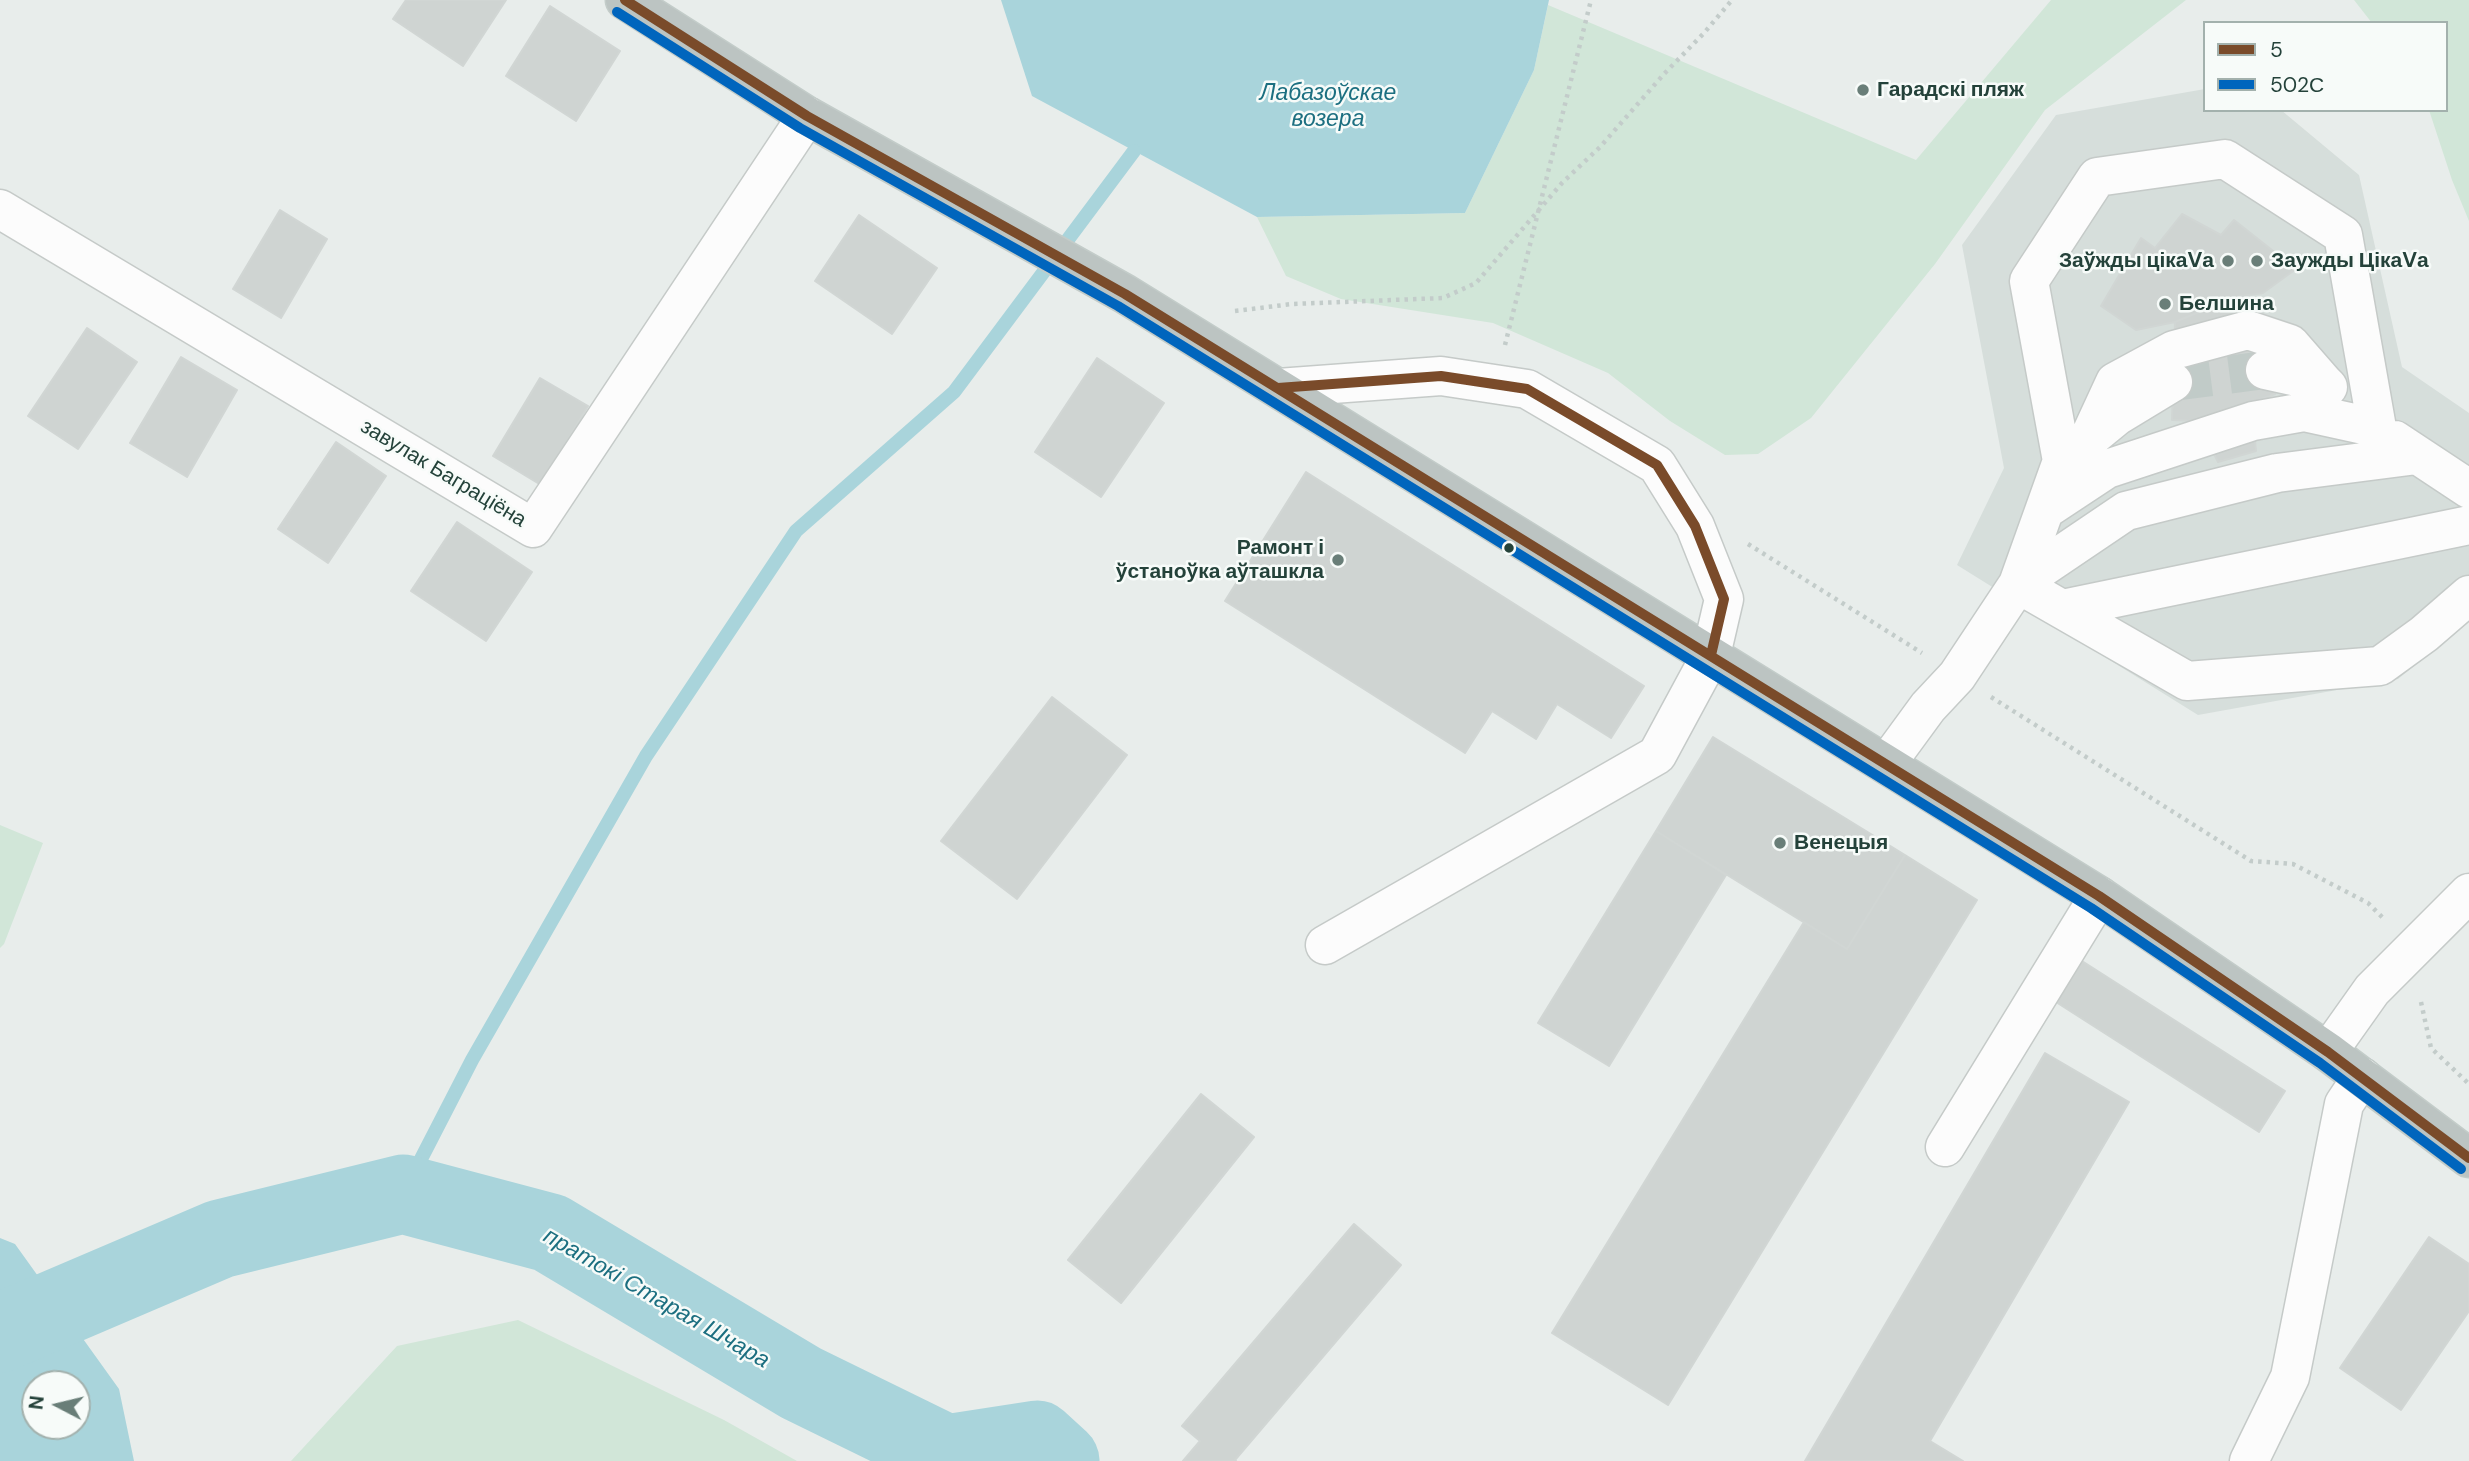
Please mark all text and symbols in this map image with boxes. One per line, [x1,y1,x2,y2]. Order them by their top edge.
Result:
legend [2203,21,2448,112]
text: 5 [2270,36,2283,64]
text: 502С [2270,71,2324,99]
place label: Гарадскі пляж [1877,77,2024,103]
water label: Лабазоўскае возера [1260,80,1396,134]
marker: Гарадскі пляж [1855,82,1871,98]
place label: Заўжды цікаVа [2059,248,2214,274]
place label: Заужды ЦікаVа [2271,248,2429,274]
marker: Заўжды цікаVа [2220,253,2236,269]
marker: Заужды ЦікаVа [2249,253,2265,269]
place label: Белшина [2179,291,2274,317]
marker: Белшина [2157,296,2173,312]
street label: завулак Баграціёна [356,415,530,533]
place label: Рамонт і ўстаноўка аўташкла [1116,535,1324,585]
unlabelled marker [1502,541,1516,555]
marker: Рамонт і ўстаноўка аўташкла [1330,552,1346,568]
place label: Венецыя [1794,830,1888,856]
marker: Венецыя [1772,835,1788,851]
water label: пратокі Старая Шчара [538,1223,774,1375]
north arrow [21,1370,91,1440]
text: N [23,1394,50,1411]

